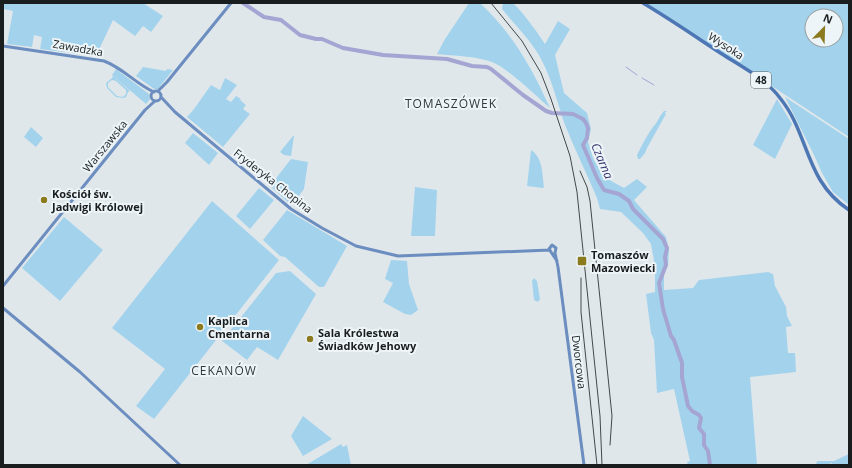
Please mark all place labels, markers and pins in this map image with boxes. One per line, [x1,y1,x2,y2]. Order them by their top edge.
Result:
place label: Kościół św. Jadwigi Królowej [51,186,143,214]
marker: Kościół św. Jadwigi Królowej [39,195,49,205]
place label: Tomaszów Mazowiecki [591,247,655,275]
marker: Tomaszów Mazowiecki [576,255,588,267]
place label: Kaplica Cmentarna [208,313,270,341]
marker: Kaplica Cmentarna [195,322,205,332]
place label: Sala Królestwa Świadków Jehowy [318,325,417,353]
marker: Sala Królestwa Świadków Jehowy [305,334,315,344]

